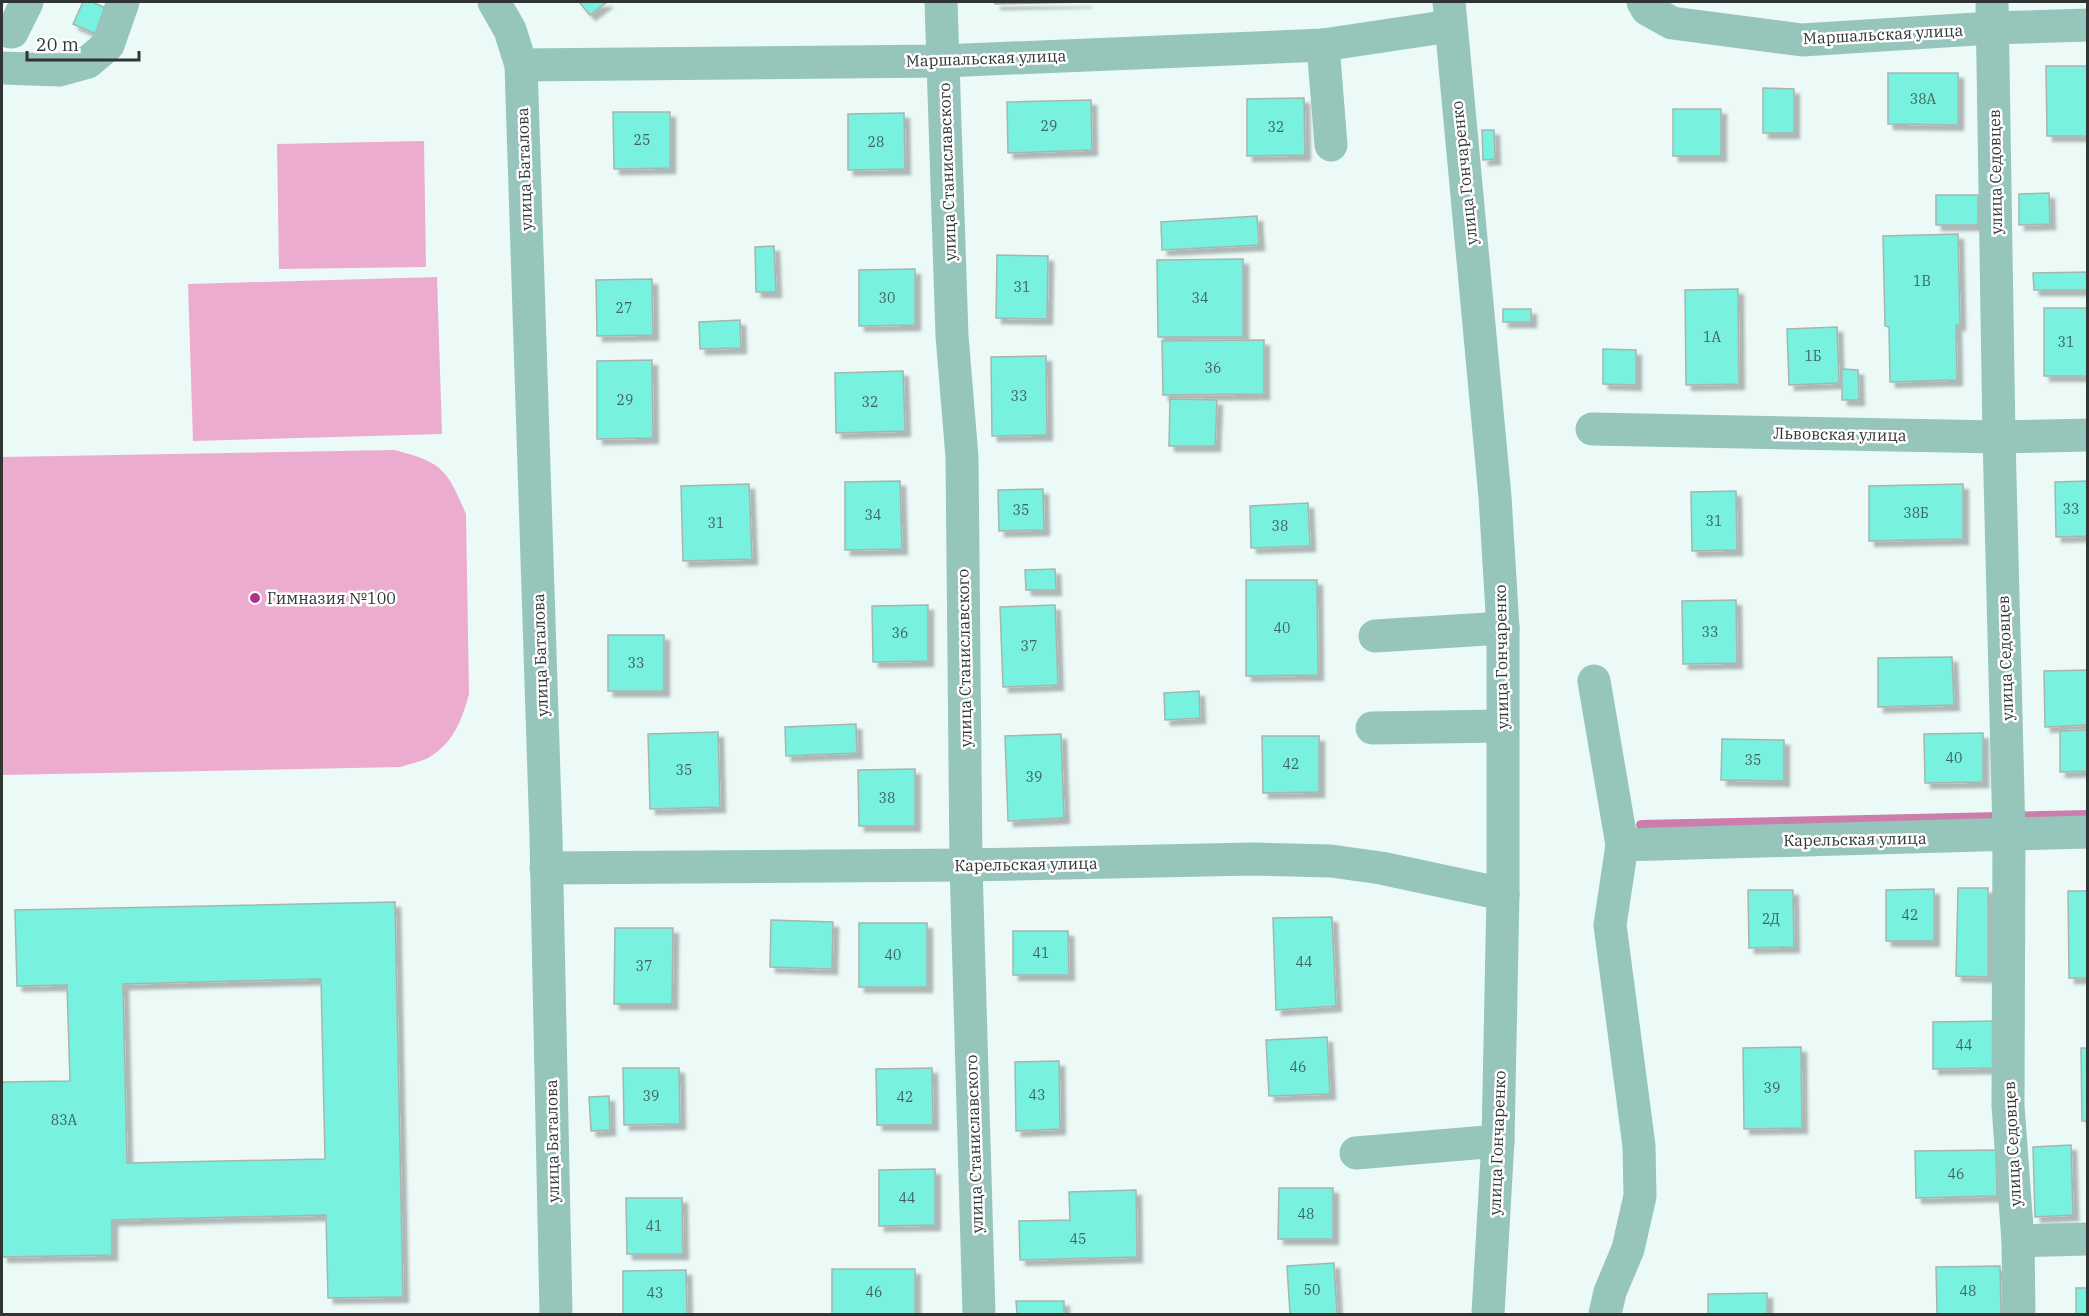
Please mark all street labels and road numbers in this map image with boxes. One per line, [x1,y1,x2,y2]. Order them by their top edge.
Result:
street label: Маршальская улица [1802,20,1964,48]
street label: Маршальская улица [905,45,1067,71]
street label: улица Станиславского [934,82,960,262]
street label: улица Гончаренко [1446,100,1482,246]
street label: улица Баталова [512,107,536,231]
street label: улица Седовцев [1984,109,2006,235]
street label: Львовская улица [1773,423,1907,445]
street label: улица Станиславского [952,569,976,747]
street label: улица Гончаренко [1490,584,1512,730]
street label: улица Баталова [528,593,552,717]
street label: улица Седовцев [1993,595,2017,721]
street label: Карельская улица [1783,828,1927,850]
street label: Карельская улица [954,853,1098,875]
street label: улица Станиславского [961,1054,987,1234]
street label: улица Гончаренко [1484,1070,1510,1216]
street label: улица Баталова [541,1079,563,1203]
street label: улица Седовцев [1999,1081,2025,1207]

